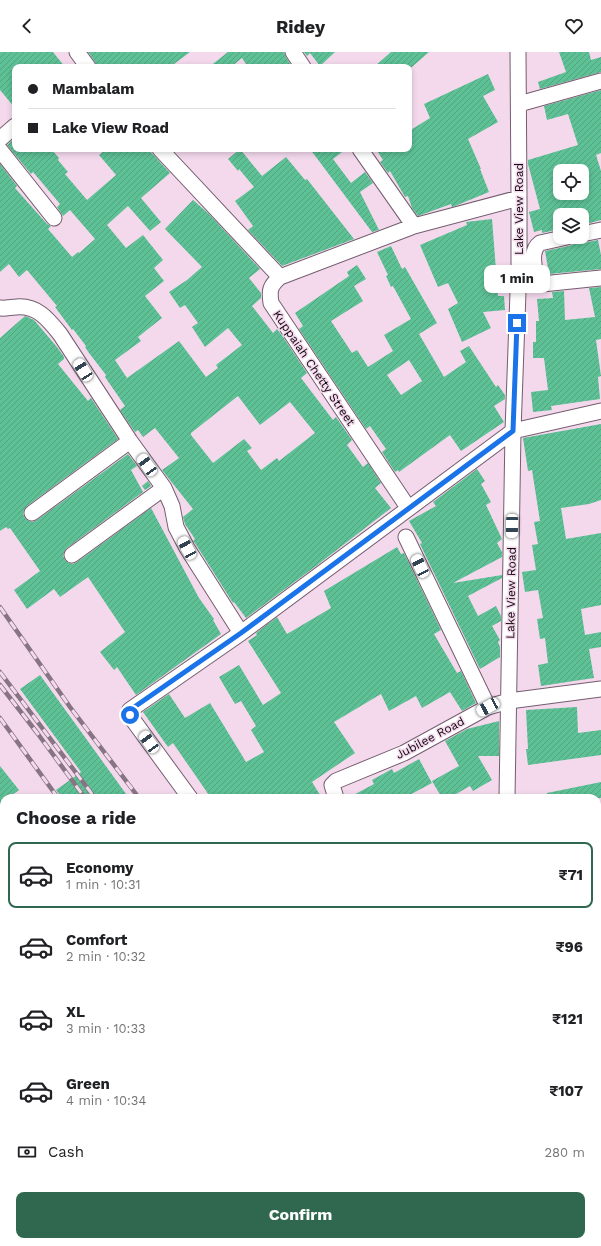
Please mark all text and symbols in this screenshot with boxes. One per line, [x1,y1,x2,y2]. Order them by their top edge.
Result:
icon: back [16,15,38,37]
icon: heart [563,15,585,37]
text: Ridey [276,16,325,37]
text: Mambalam [52,80,134,98]
text: Lake View Road [52,119,169,137]
street label: Lake View Road [512,163,526,255]
map controls [553,164,589,244]
button: locate [553,164,589,200]
button: layers [553,208,589,244]
callout: 1 min [484,265,550,293]
text: 1 min [500,271,534,286]
street label: Kuppaiah Chetty Street [270,308,358,428]
route end [508,314,526,332]
car [71,357,95,383]
car [135,452,159,478]
car [506,514,518,538]
car [176,535,198,561]
street label: Lake View Road [503,547,519,639]
car [409,553,431,579]
car [475,696,501,718]
route start [121,706,139,724]
street label: Jubilee Road [393,714,467,762]
car [137,729,161,755]
text: Choose a ride [16,807,136,828]
icon: car [18,857,54,893]
text: Economy [66,859,133,877]
text: ₹71 [558,866,583,884]
text: 1 min · 10:31 [66,877,141,892]
icon: car [18,929,54,965]
text: Comfort [66,931,127,949]
text: ₹96 [556,938,583,956]
text: 2 min · 10:32 [66,949,146,964]
icon: car [18,1001,54,1037]
text: XL [66,1003,85,1021]
text: ₹121 [552,1010,583,1028]
text: 3 min · 10:33 [66,1021,146,1036]
icon: car [18,1073,54,1109]
text: Green [66,1075,110,1093]
text: ₹107 [549,1082,583,1100]
text: 4 min · 10:34 [66,1093,146,1108]
icon: cash [16,1141,38,1163]
text: Cash [48,1143,84,1161]
text: 280 m [545,1145,585,1160]
button: Confirm [16,1192,585,1238]

